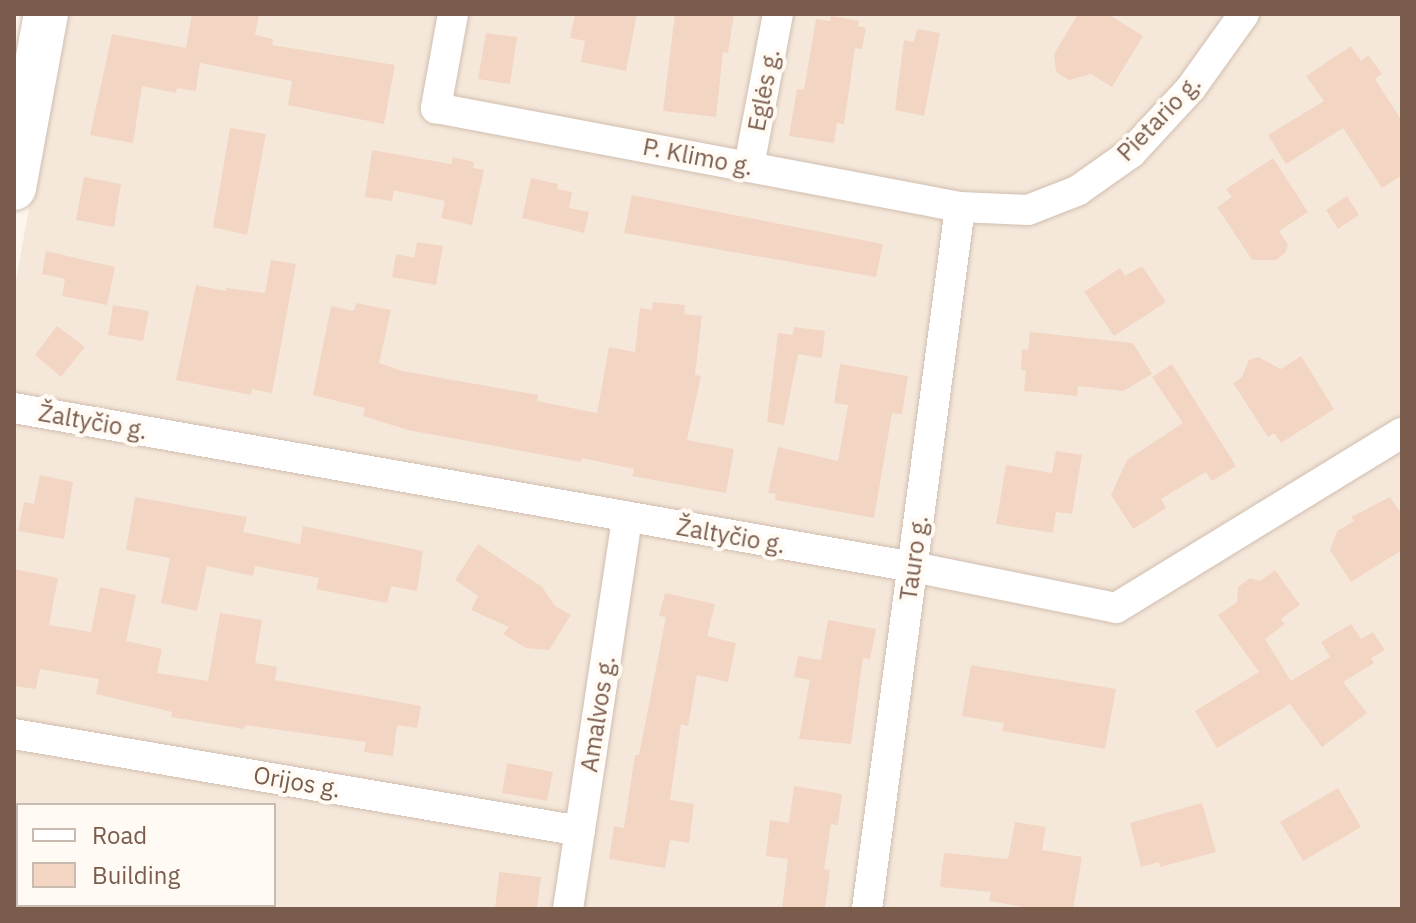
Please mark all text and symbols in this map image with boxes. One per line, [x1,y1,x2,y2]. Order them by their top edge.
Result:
street label: Eglės g. [742,46,786,134]
street label: Pietario g. [1111,69,1207,167]
street label: P. Klimo g. [640,132,756,182]
street label: Žaltyčio g. [36,398,150,446]
street label: Žaltyčio g. [674,512,788,560]
street label: Tauro g. [894,514,934,602]
street label: Amalvos g. [575,654,621,774]
street label: Orijos g. [251,760,343,804]
legend [16,803,276,907]
text: Road [92,819,147,851]
text: Building [92,859,180,891]

